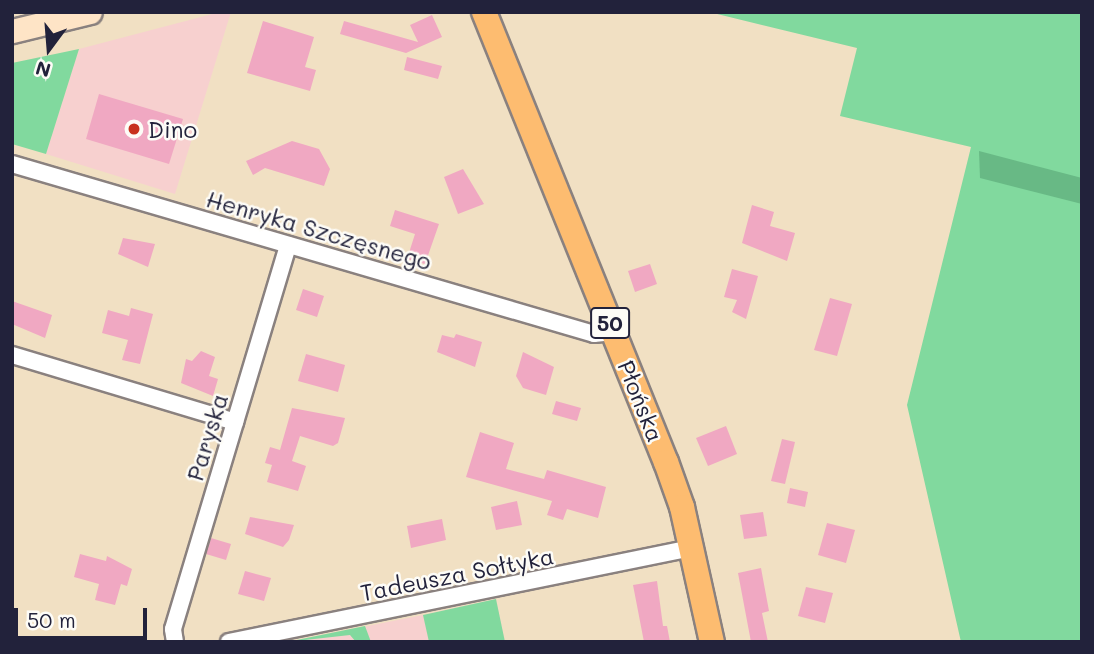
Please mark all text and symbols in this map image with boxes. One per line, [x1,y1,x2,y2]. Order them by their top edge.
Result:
north arrow [14,14,84,84]
text: N [33,56,53,84]
place label: Dino [148,115,197,143]
marker: Dino [126,121,142,137]
street label: Henryka Szczęsnego [203,185,435,275]
road number: 50 [589,306,631,340]
street label: Płońska [612,356,670,446]
street label: Paryska [181,390,233,484]
street label: Tadeusza Sołtyka [358,542,556,606]
scale bar [18,594,150,638]
text: 50 m [27,606,76,633]

